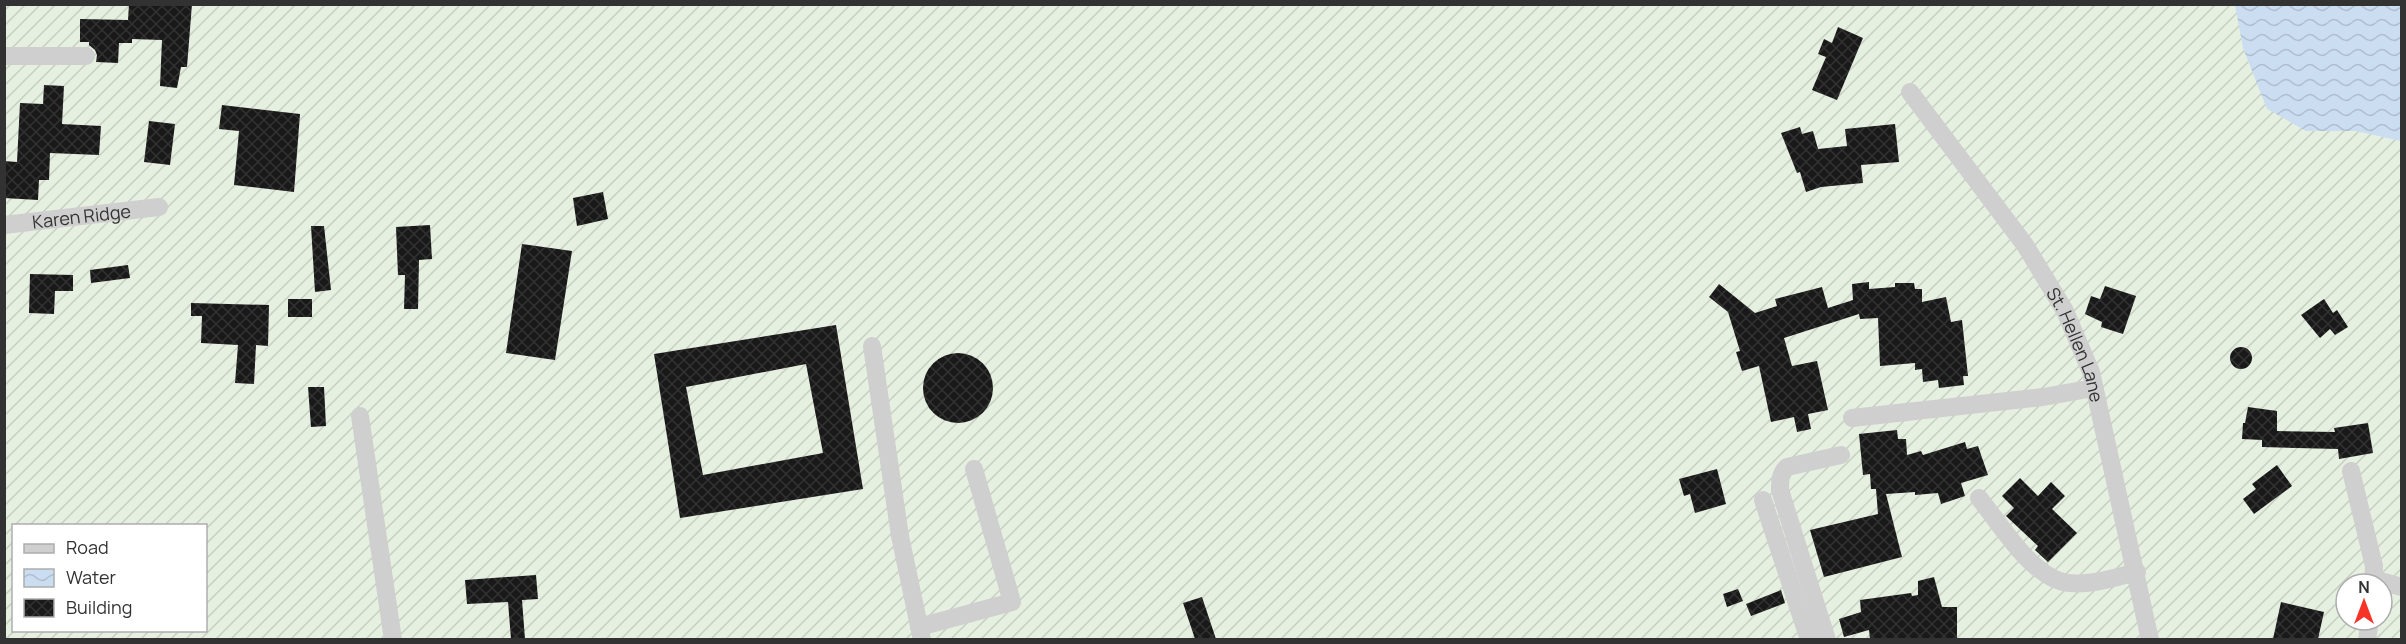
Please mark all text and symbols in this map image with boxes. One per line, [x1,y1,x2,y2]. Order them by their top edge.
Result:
street label: Karen Ridge [31,198,132,234]
street label: St. Hellen Lane [2041,283,2109,404]
legend [12,524,207,632]
text: Road [66,535,109,559]
text: Water [66,565,116,589]
north arrow [2334,572,2394,632]
text: N [2358,576,2370,598]
text: Building [66,595,132,619]

